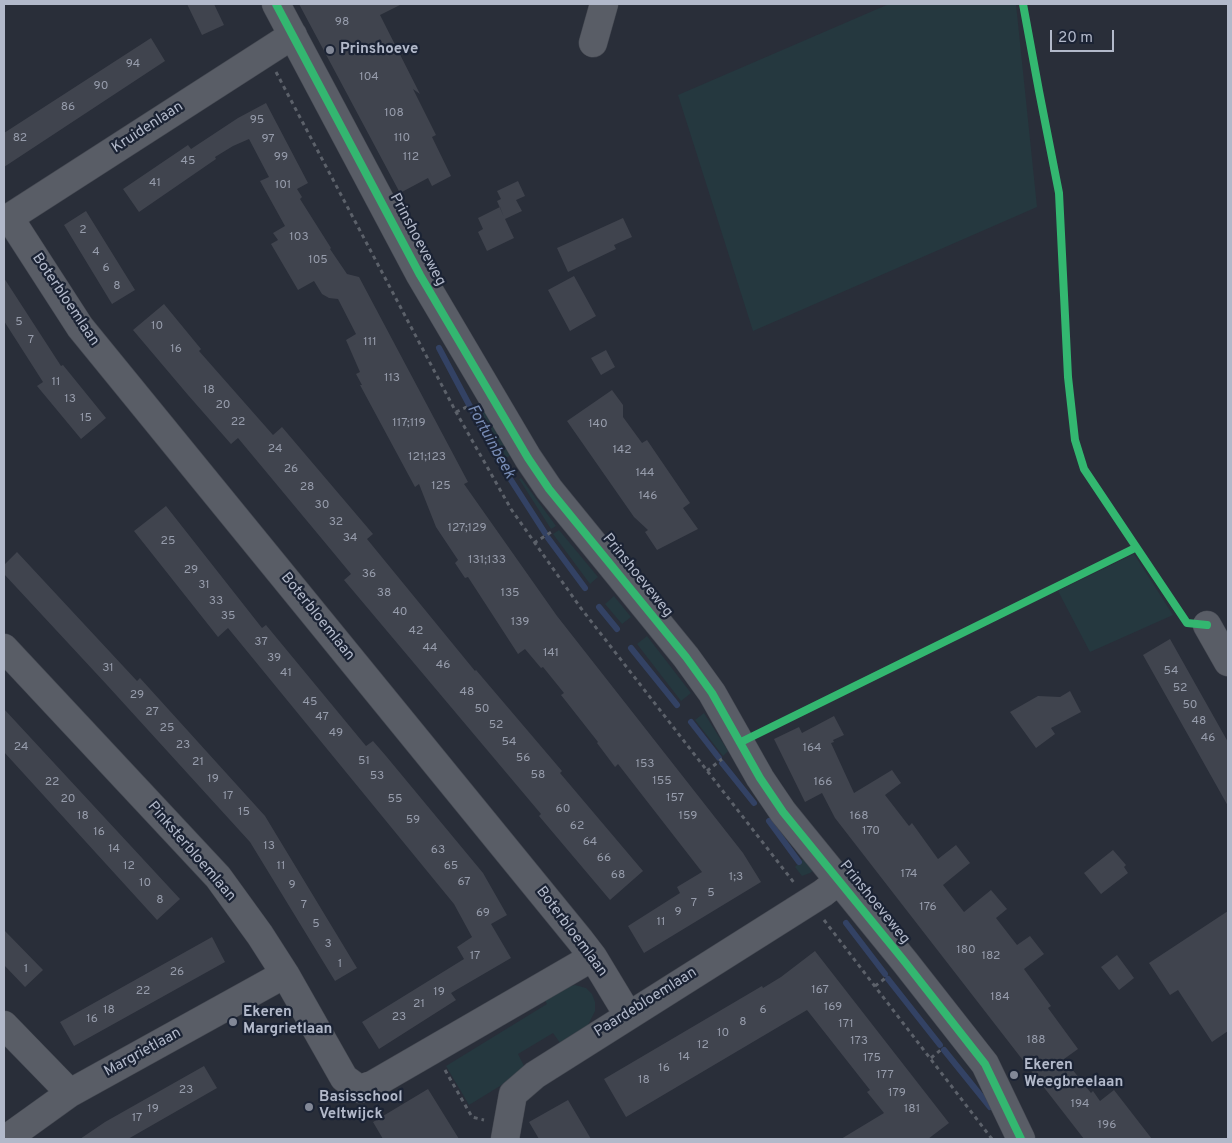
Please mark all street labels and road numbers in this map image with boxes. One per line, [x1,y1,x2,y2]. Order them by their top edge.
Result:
street label: Kruidenlaan [109,98,187,158]
street label: Prinshoeveweg [385,191,449,289]
street label: Boterbloemlaan [27,250,103,350]
street label: Prinshoeveweg [598,531,676,621]
street label: Boterbloemlaan [276,569,358,665]
street label: Pinksterbloemlaan [143,799,239,905]
street label: Prinshoeveweg [835,858,913,948]
street label: Boterbloemlaan [531,883,611,981]
street label: Paardebloemlaan [591,964,701,1042]
street label: Margrietlaan [101,1025,185,1081]

